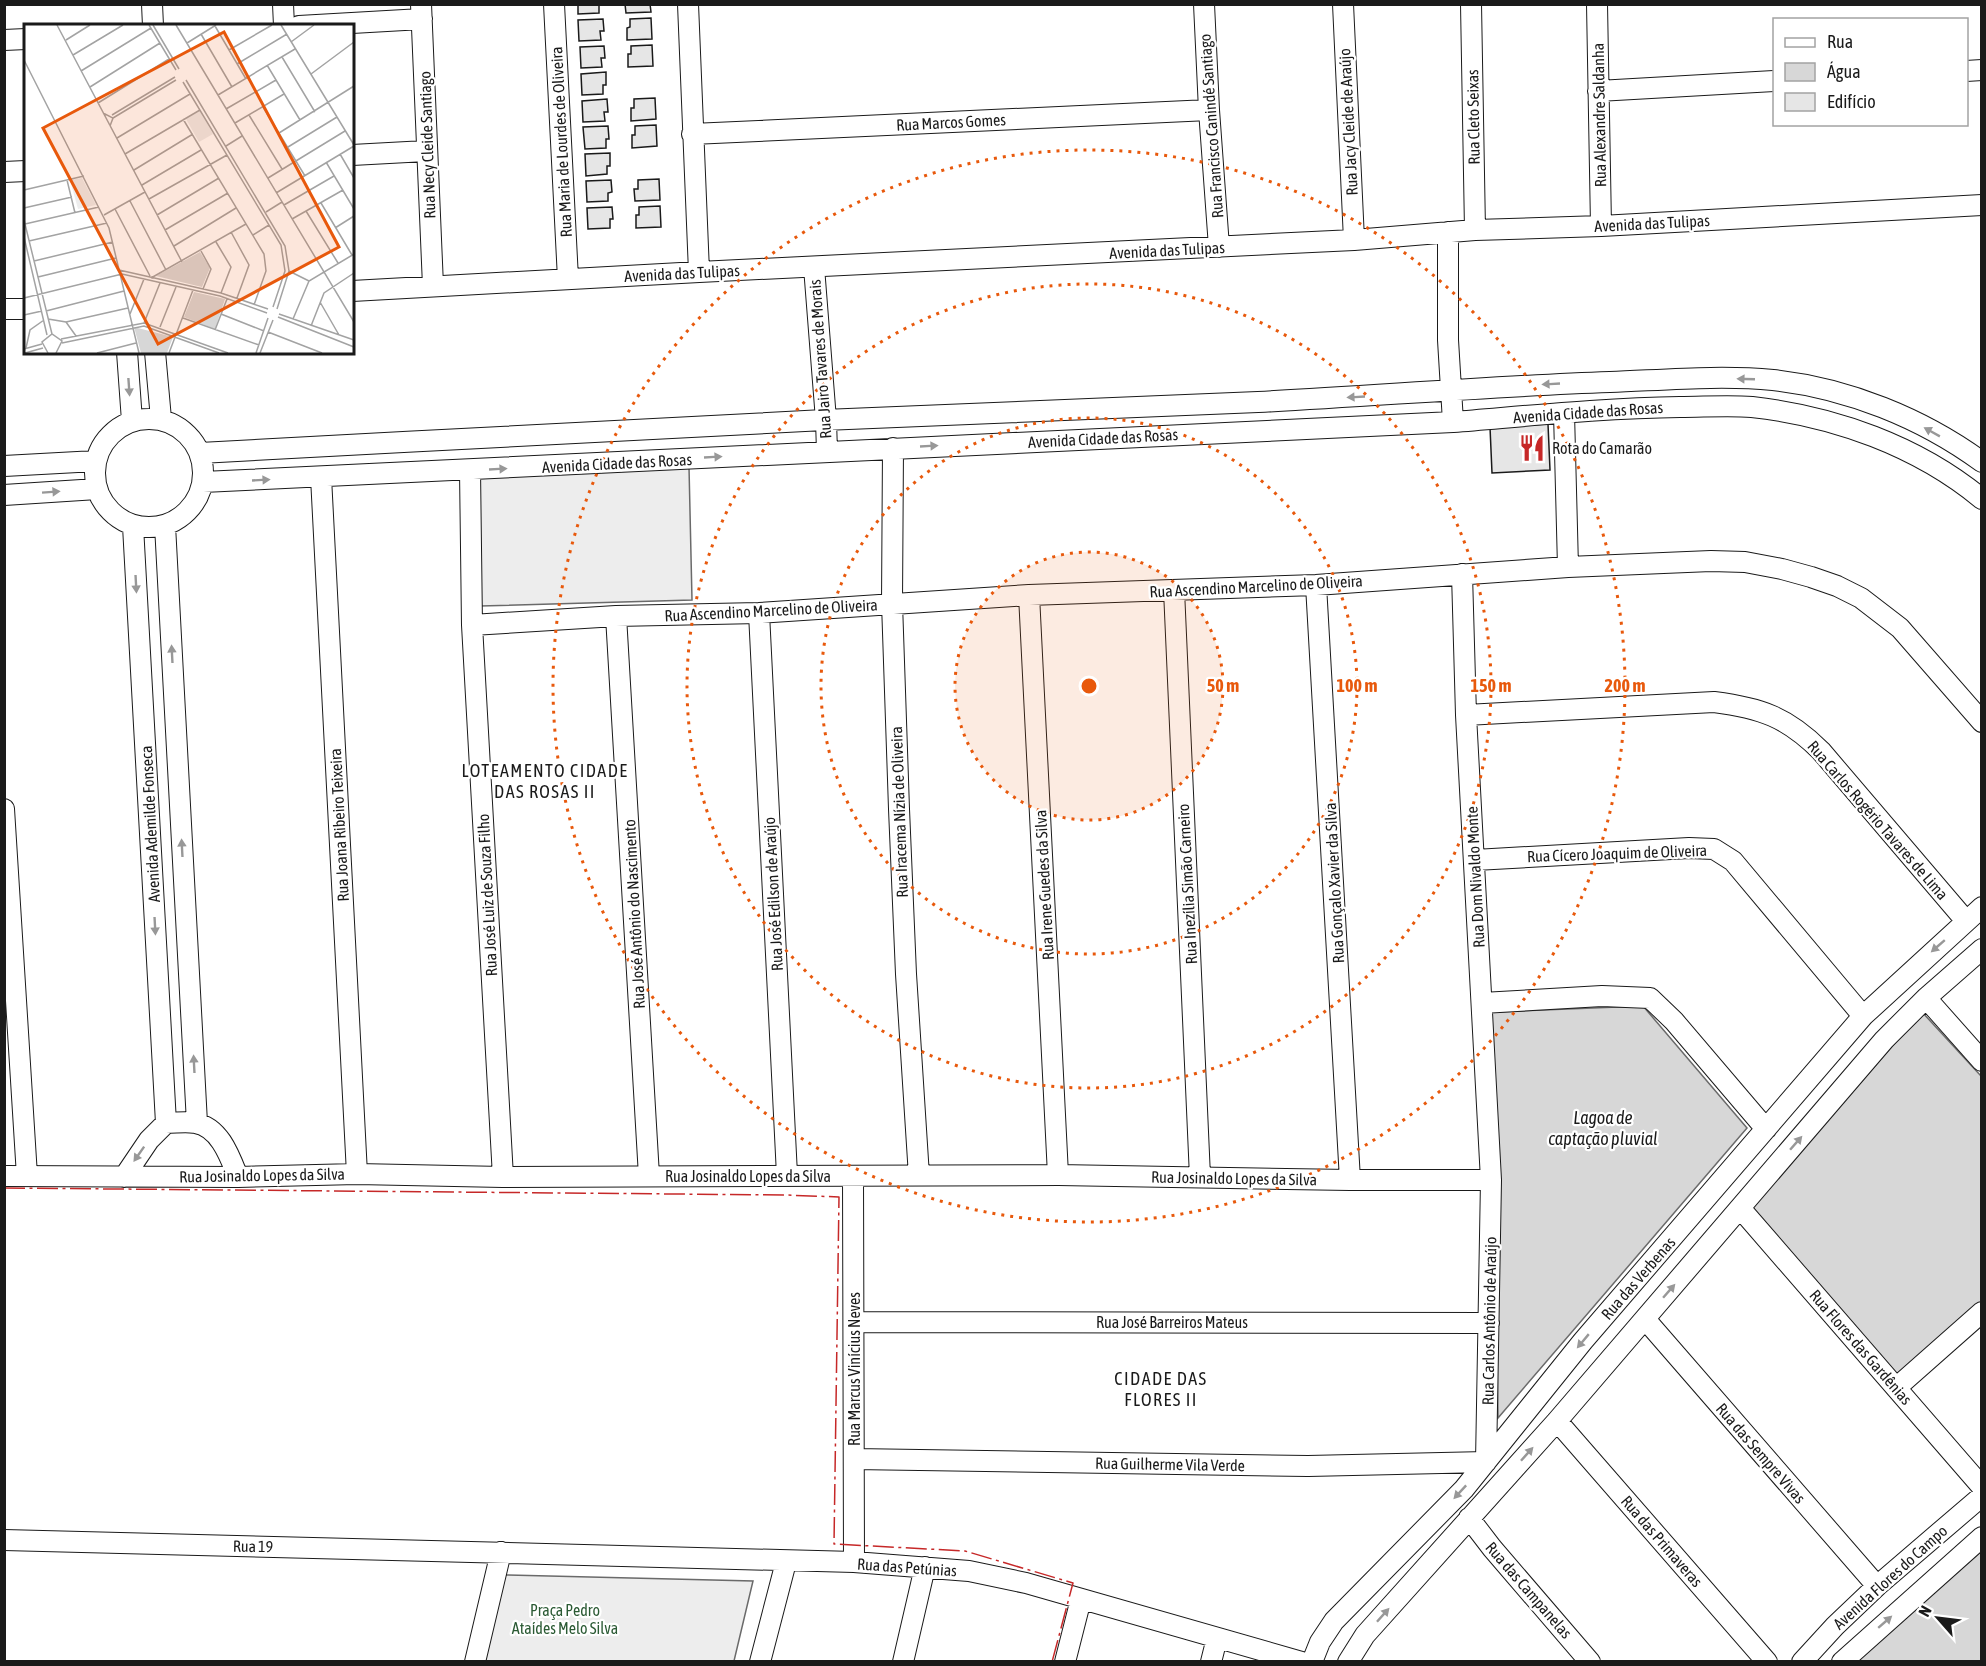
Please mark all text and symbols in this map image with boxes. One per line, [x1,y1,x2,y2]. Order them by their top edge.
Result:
legend [1773,18,1968,126]
inset map [24,24,354,354]
text: Rua [1827,31,1853,52]
street label: Rua Francisco Canindé Santiago [1196,33,1227,219]
street label: Rua Alexandre Saldanha [1589,43,1609,187]
street label: Rua Maria de Lourdes de Oliveira [547,46,575,238]
street label: Rua Jacy Cleide de Araújo [1335,48,1362,196]
text: Água [1827,61,1861,82]
street label: Rua Cleto Seixas [1463,69,1483,165]
street label: Rua Necy Cleide Santiago [415,71,440,219]
text: Edifício [1827,91,1876,112]
street label: Rua Marcos Gomes [896,110,1007,134]
street label: Avenida das Tulipas [1594,211,1711,236]
street label: Avenida das Tulipas [1109,238,1226,263]
street label: Avenida das Tulipas [624,261,741,286]
street label: Rua Jairo Tavares de Morais [805,278,835,439]
one-way arrow [1736,375,1755,384]
one-way arrow [125,377,134,396]
one-way arrow [1541,380,1560,389]
one-way arrow [1347,392,1366,401]
street label: Avenida Cidade das Rosas [1512,398,1664,426]
street label: Avenida Cidade das Rosas [1027,425,1179,451]
one-way arrow [1923,427,1940,437]
restaurant icon: Rota do Camarão [1517,433,1547,463]
place label: Rota do Camarão [1552,439,1652,457]
one-way arrow [920,441,939,450]
street label: Avenida Cidade das Rosas [541,450,693,476]
one-way arrow [704,453,723,462]
one-way arrow [488,464,507,473]
one-way arrow [252,475,271,484]
one-way arrow [41,487,60,497]
street label: Rua Ascendino Marcelino de Oliveira [1149,571,1363,601]
one-way arrow [132,575,141,594]
street label: Rua Ascendino Marcelino de Oliveira [664,595,878,625]
one-way arrow [167,644,176,663]
text: 50 m [1207,675,1239,696]
text: 100 m [1337,675,1377,696]
text: 150 m [1471,675,1511,696]
text: 200 m [1605,675,1645,696]
centre of rings [1079,676,1099,696]
street label: Rua Iracema Nízia de Oliveira [887,726,911,898]
street label: Rua Carlos Rogério Tavares de Lima [1803,737,1952,904]
street label: Avenida Ademilde Fonseca [137,745,163,903]
street label: Rua Joana Ribeiro Teixeira [326,748,352,902]
district label: LOTEAMENTO CIDADE DAS ROSAS II [462,760,628,802]
street label: Rua Gonçalo Xavier da Silva [1321,802,1348,964]
street label: Rua Inezília Simão Carneiro [1174,803,1200,965]
street label: Rua Dom Nivaldo Monte [1462,806,1488,948]
street label: Rua Irene Guedes da Silva [1031,809,1057,961]
street label: Rua José Luiz de Souza Filho [474,813,500,977]
street label: Rua José Edilson de Araújo [760,816,787,971]
street label: Rua José Antônio do Nascimento [620,819,648,1009]
one-way arrow [178,839,187,858]
street label: Rua Cícero Joaquim de Oliveira [1527,841,1707,866]
one-way arrow [151,916,160,935]
one-way arrow [1931,939,1946,952]
one-way arrow [189,1055,199,1074]
water label: Lagoa de captação pluvial [1548,1107,1658,1149]
one-way arrow [1789,1136,1802,1151]
one-way arrow [133,1145,145,1161]
street label: Rua Josinaldo Lopes da Silva [179,1165,345,1186]
street label: Rua Josinaldo Lopes da Silva [665,1167,831,1186]
street label: Rua Josinaldo Lopes da Silva [1151,1168,1317,1189]
street label: Rua das Verbenas [1597,1233,1679,1323]
street label: Rua Carlos Antônio de Araújo [1479,1237,1500,1405]
one-way arrow [1662,1284,1675,1299]
street label: Rua Flores das Gardênias [1806,1286,1916,1408]
street label: Rua Marcus Vinícius Neves [845,1292,863,1446]
street label: Rua José Barreiros Mateus [1096,1313,1248,1331]
one-way arrow [1577,1333,1590,1349]
district label: CIDADE DAS FLORES II [1114,1368,1208,1410]
street label: Rua das Sempre Vivas [1712,1399,1810,1508]
one-way arrow [1520,1447,1534,1462]
street label: Rua Guilherme Vila Verde [1095,1454,1245,1474]
one-way arrow [1453,1484,1467,1499]
street label: Rua das Primaveras [1618,1492,1707,1590]
street label: Avenida Flores do Campo [1829,1521,1951,1633]
street label: Rua 19 [233,1537,273,1555]
street label: Rua das Campanelas [1482,1538,1576,1643]
street label: Rua das Petúnias [856,1555,958,1579]
north arrow [1908,1588,1968,1648]
park label: Praça Pedro Ataídes Melo Silva [512,1601,618,1637]
text: N [1915,1603,1935,1619]
one-way arrow [1376,1607,1390,1622]
one-way arrow [1877,1616,1892,1629]

